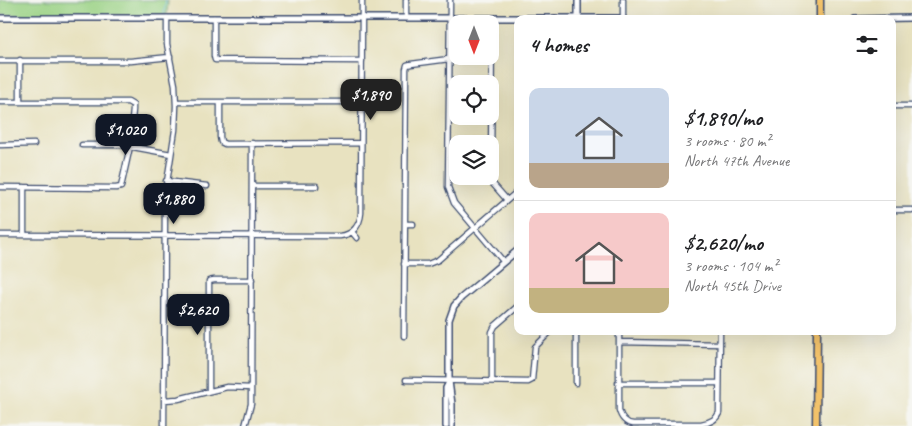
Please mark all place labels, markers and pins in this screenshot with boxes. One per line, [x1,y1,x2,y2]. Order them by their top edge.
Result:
pin: $1,890 [330,78,412,121]
pin: $1,020 [85,114,167,156]
pin: $1,880 [133,182,215,225]
pin: $2,620 [157,294,239,336]

